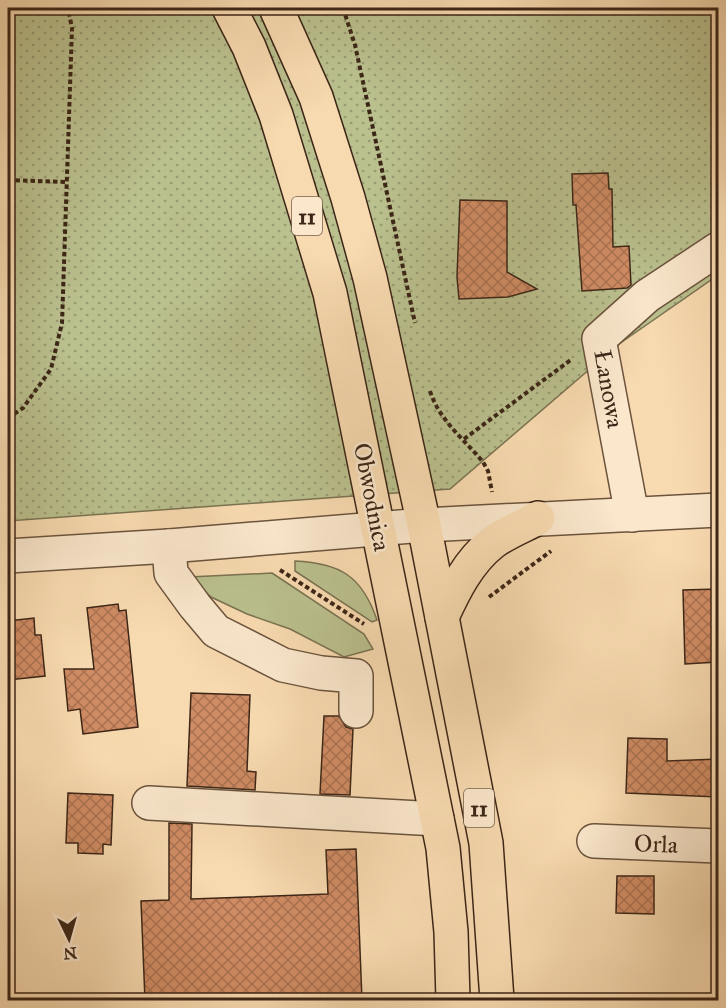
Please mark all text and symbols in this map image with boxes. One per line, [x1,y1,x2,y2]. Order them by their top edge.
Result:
road number: 11 [292,197,322,235]
street label: Łanowa [587,348,631,431]
street label: Obwodnica [347,440,397,554]
road number: 11 [464,789,494,827]
street label: Orla [634,828,679,860]
north arrow [39,909,99,969]
text: N [62,943,78,964]

